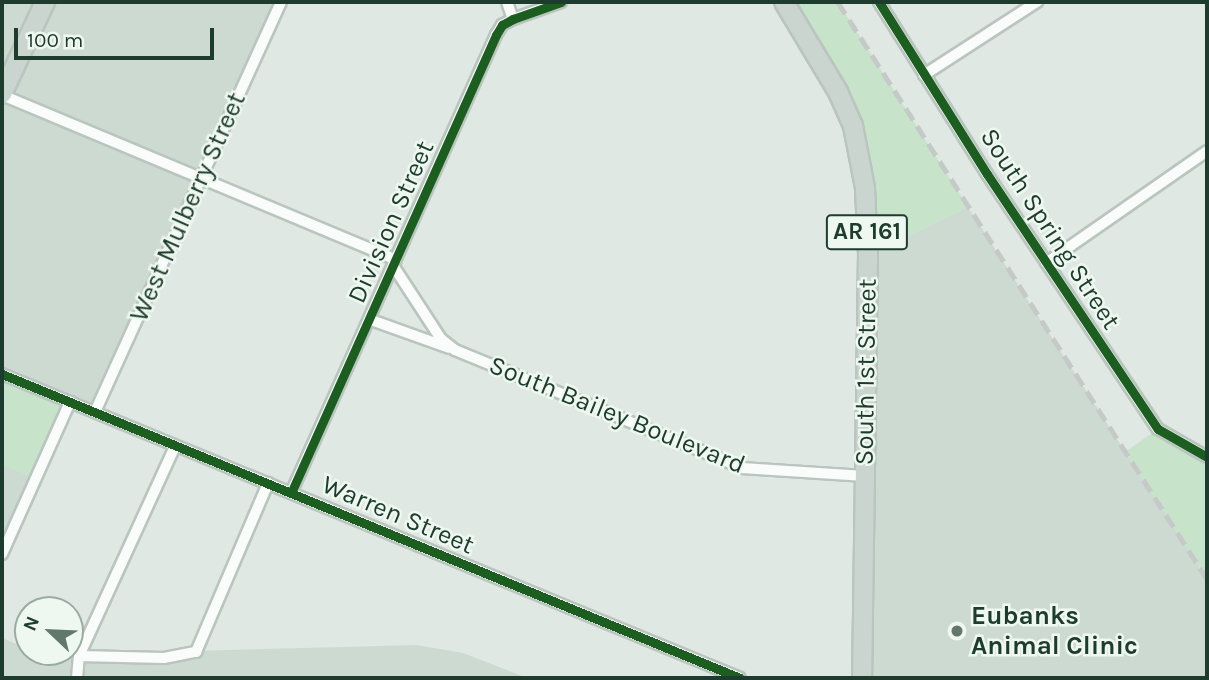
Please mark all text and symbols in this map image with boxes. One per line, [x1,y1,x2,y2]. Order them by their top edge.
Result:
scale bar [18,14,217,58]
text: 100 m [27,28,84,52]
street label: West Mulberry Street [123,88,253,326]
street label: South Spring Street [973,123,1127,335]
street label: Division Street [341,136,441,308]
road number: AR 161 [825,212,909,253]
street label: South 1st Street [849,278,883,466]
street label: South Bailey Boulevard [484,349,750,481]
street label: Warren Street [317,469,479,561]
north arrow [14,596,84,666]
place label: Eubanks Animal Clinic [971,600,1138,662]
text: N [19,613,44,634]
marker: Eubanks Animal Clinic [949,623,965,639]

